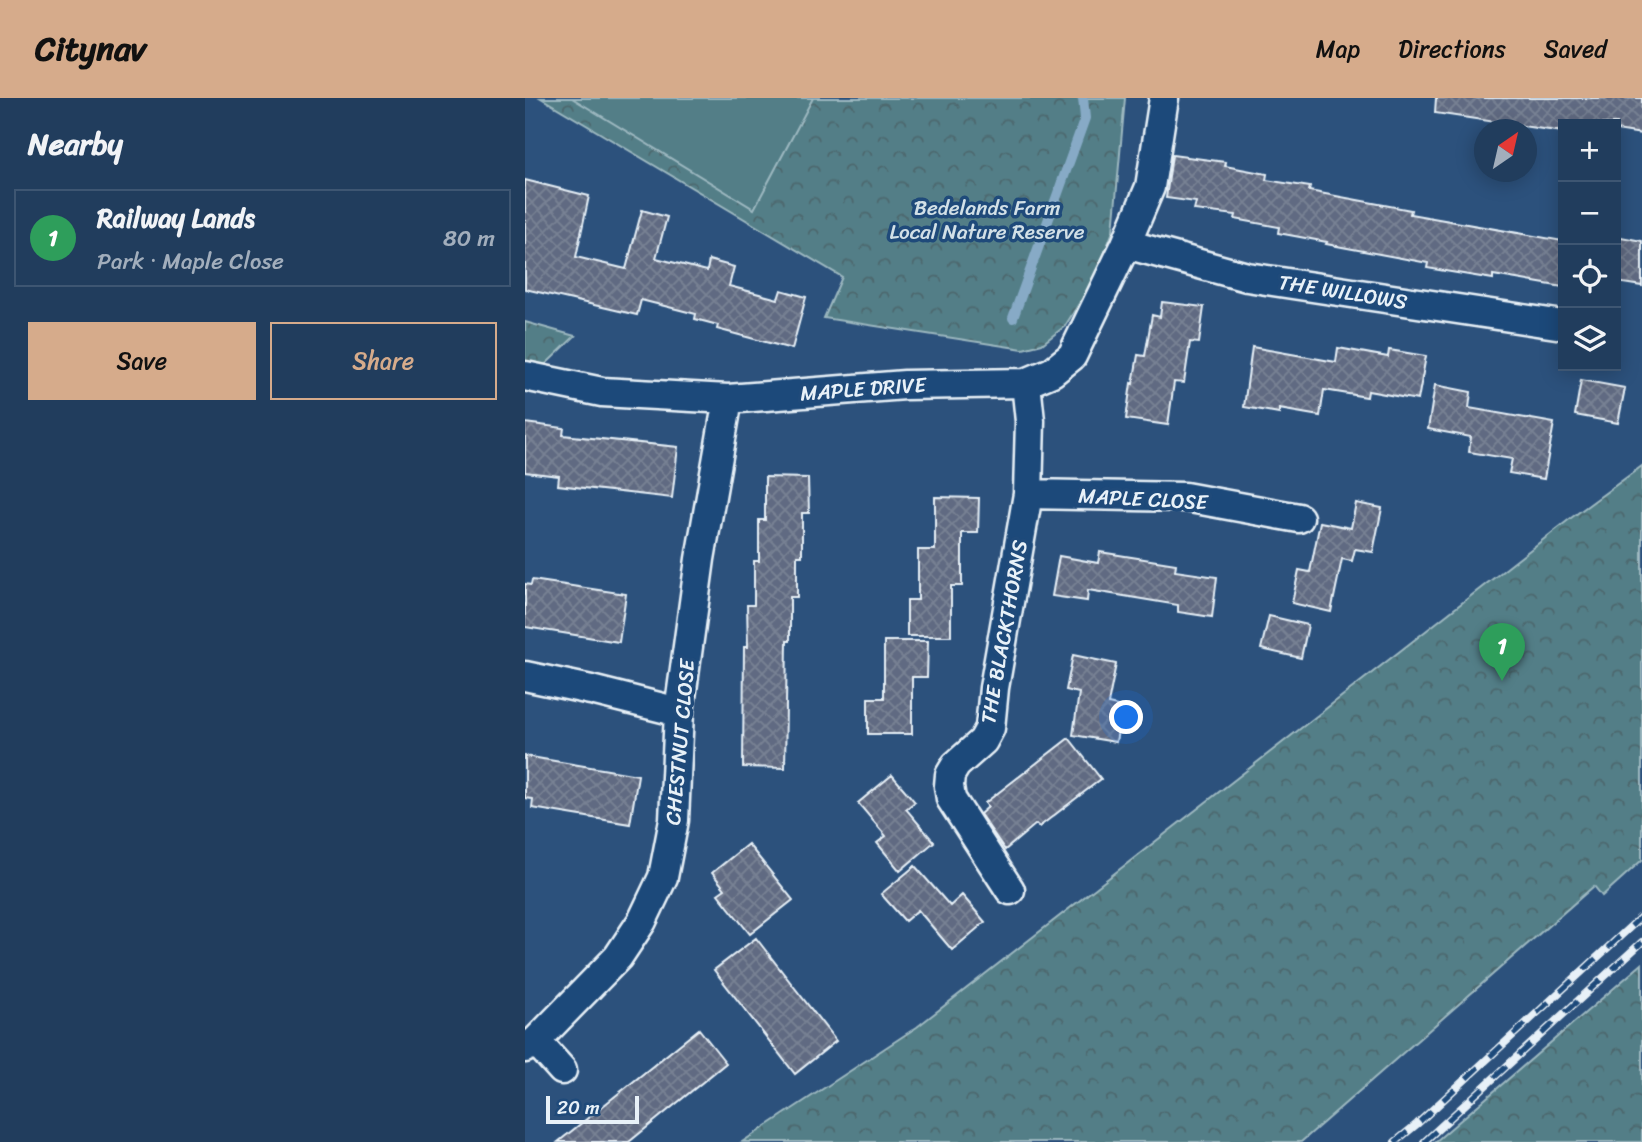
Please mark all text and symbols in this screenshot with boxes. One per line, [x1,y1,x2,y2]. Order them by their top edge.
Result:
text: Citynav [35,20,146,78]
text: Map [1316,28,1360,70]
text: Directions [1398,28,1506,70]
text: Saved [1544,28,1607,70]
text: Nearby [28,117,123,171]
north arrow [1474,119,1537,182]
map controls [1558,119,1621,371]
button: + [1558,119,1621,182]
button: − [1558,182,1621,245]
park label: Bedelands Farm Local Nature Reserve [889,189,1085,251]
text: Railway Lands [97,195,255,241]
text: 1 [48,218,58,259]
text: 80 m [443,218,495,259]
text: Park · Maple Close [97,241,284,282]
button: locate [1558,245,1621,308]
street label: THE WILLOWS [1276,263,1410,321]
button: layers [1558,308,1621,371]
button: Save [28,322,256,400]
button: Share [270,322,497,400]
street label: MAPLE DRIVE [799,366,928,412]
street label: MAPLE CLOSE [1077,477,1210,521]
street label: THE BLACKTHORNS [969,537,1039,727]
pin: 1 [1479,623,1525,681]
street label: CHESTNUT CLOSE [654,656,706,826]
your location [1109,700,1143,734]
text: 20 m [557,1091,600,1124]
scale bar [546,1093,639,1125]

